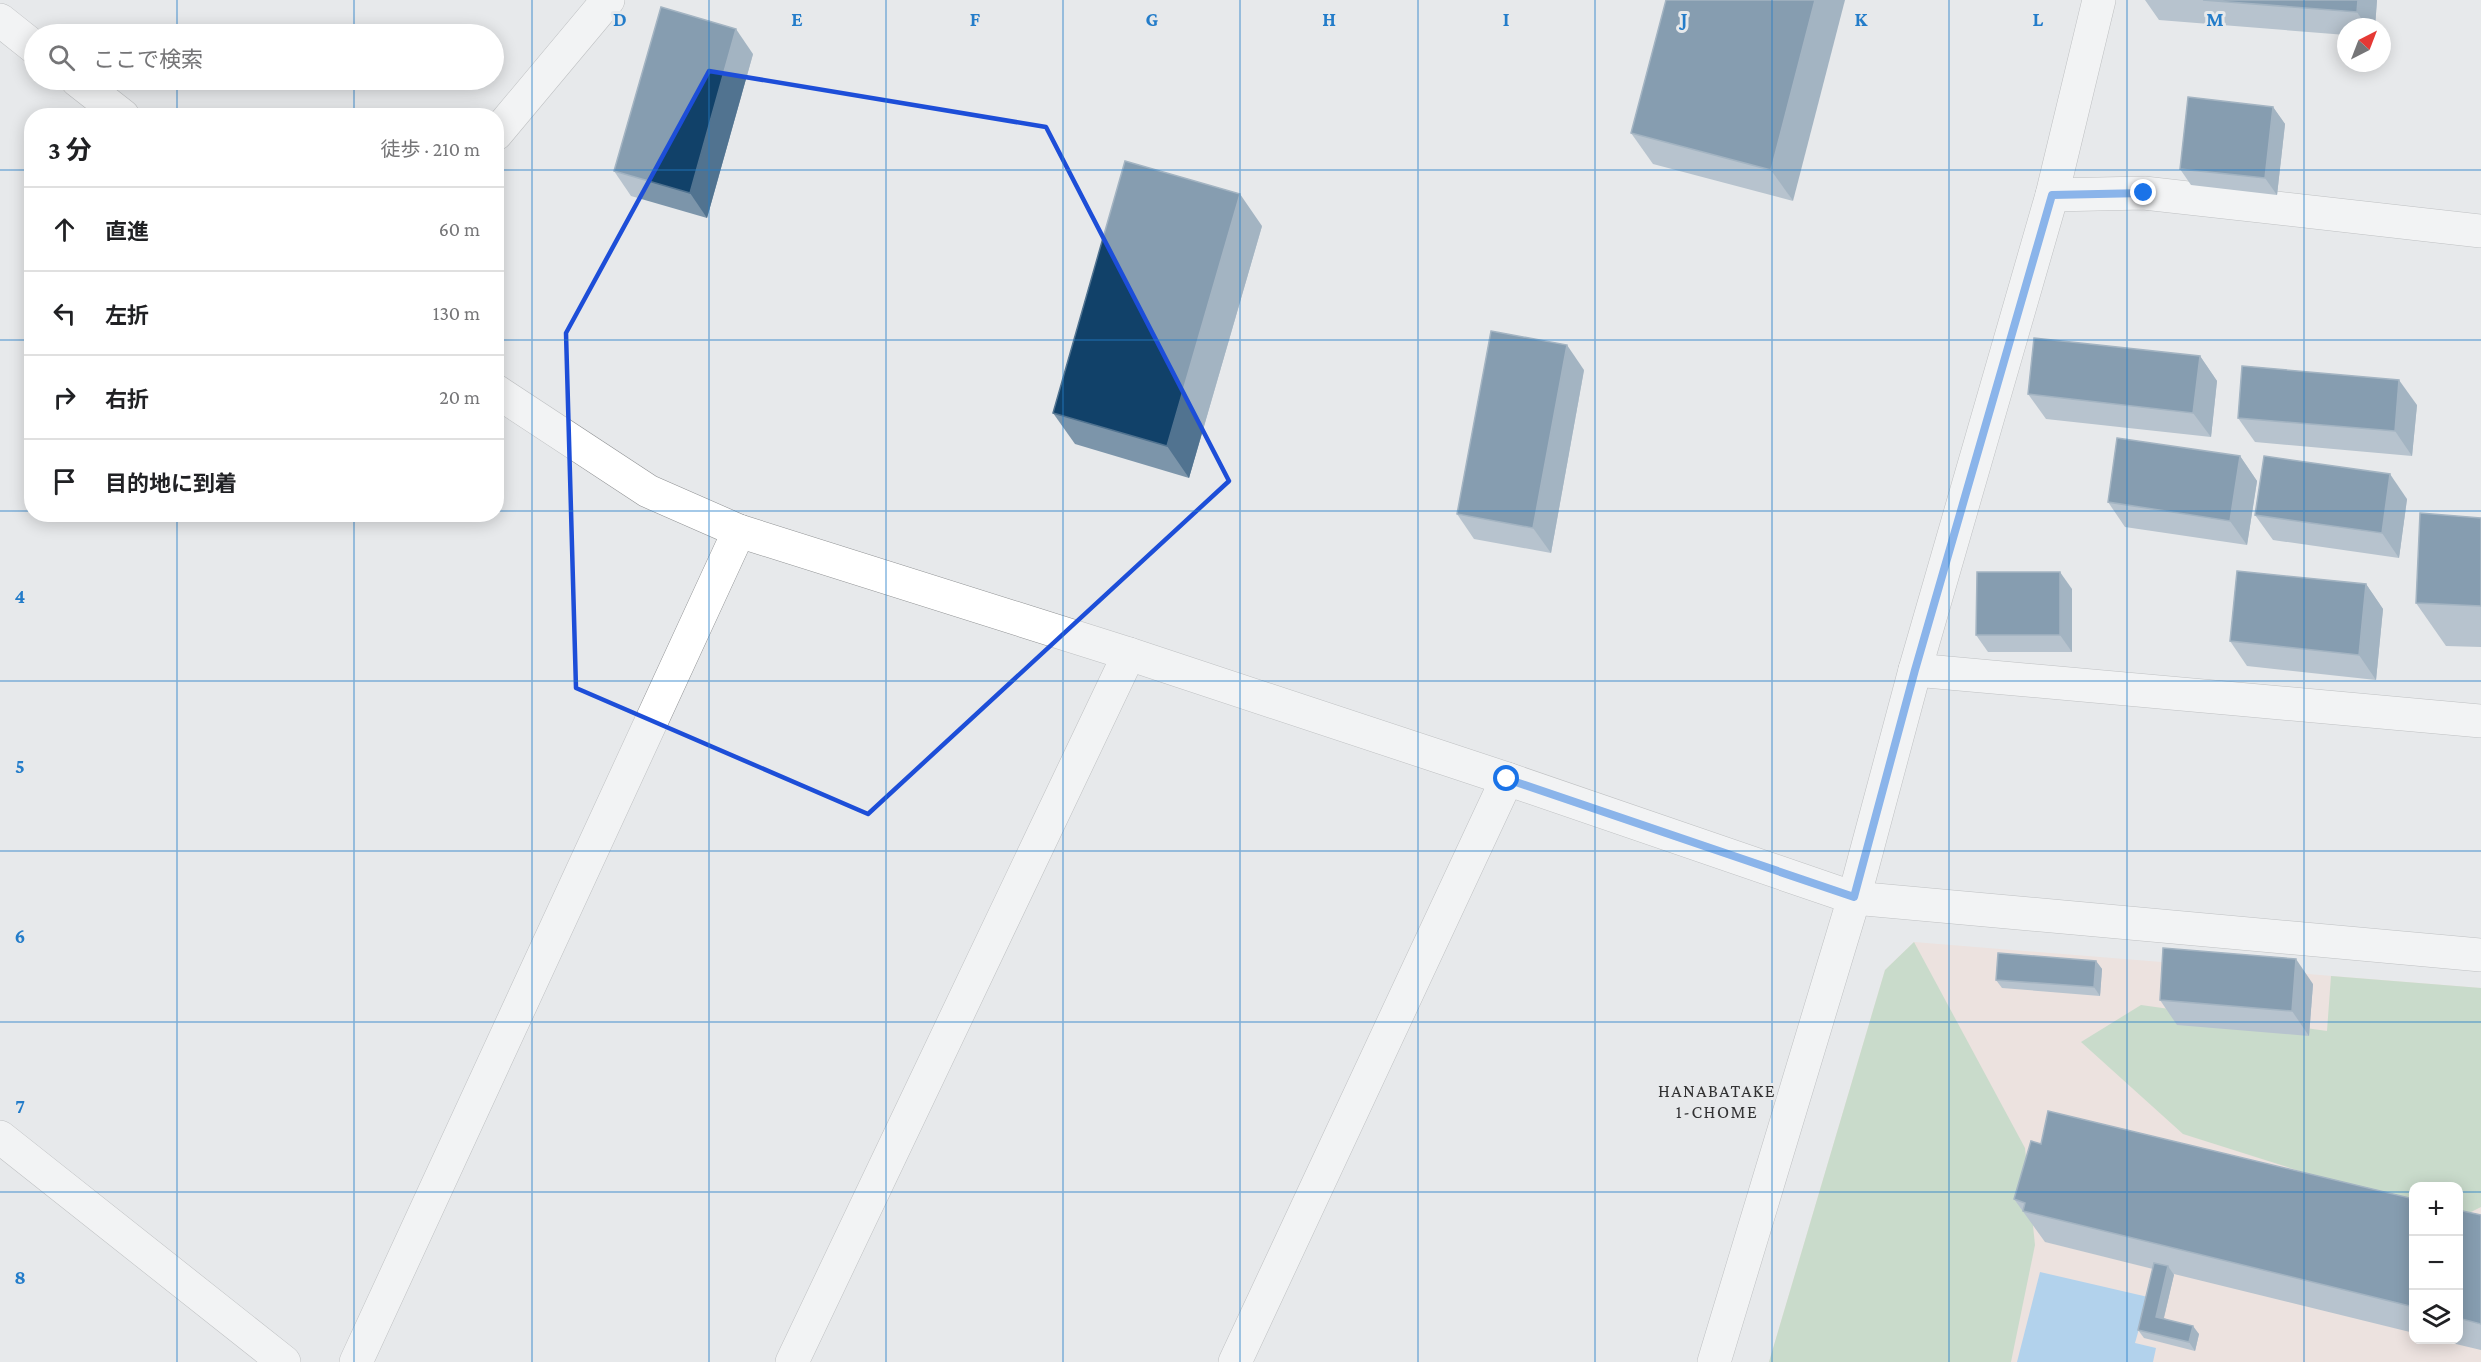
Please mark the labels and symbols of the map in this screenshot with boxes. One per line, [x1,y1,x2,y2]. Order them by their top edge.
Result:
text: D [613,8,627,30]
text: E [791,8,803,30]
text: F [970,8,981,30]
text: G [1146,8,1159,30]
text: H [1322,8,1336,30]
text: I [1503,8,1510,30]
text: J [1679,8,1688,30]
text: K [1855,8,1869,30]
text: L [2033,8,2044,30]
text: M [2206,8,2224,30]
north arrow [2337,18,2391,72]
route end [2130,179,2156,205]
text: 4 [15,585,26,607]
text: 5 [15,755,25,777]
route start [1493,765,1519,791]
text: 6 [15,925,25,947]
district label: HANABATAKE 1-CHOME [1658,1081,1776,1122]
text: 7 [15,1095,25,1117]
text: 8 [14,1266,26,1288]

